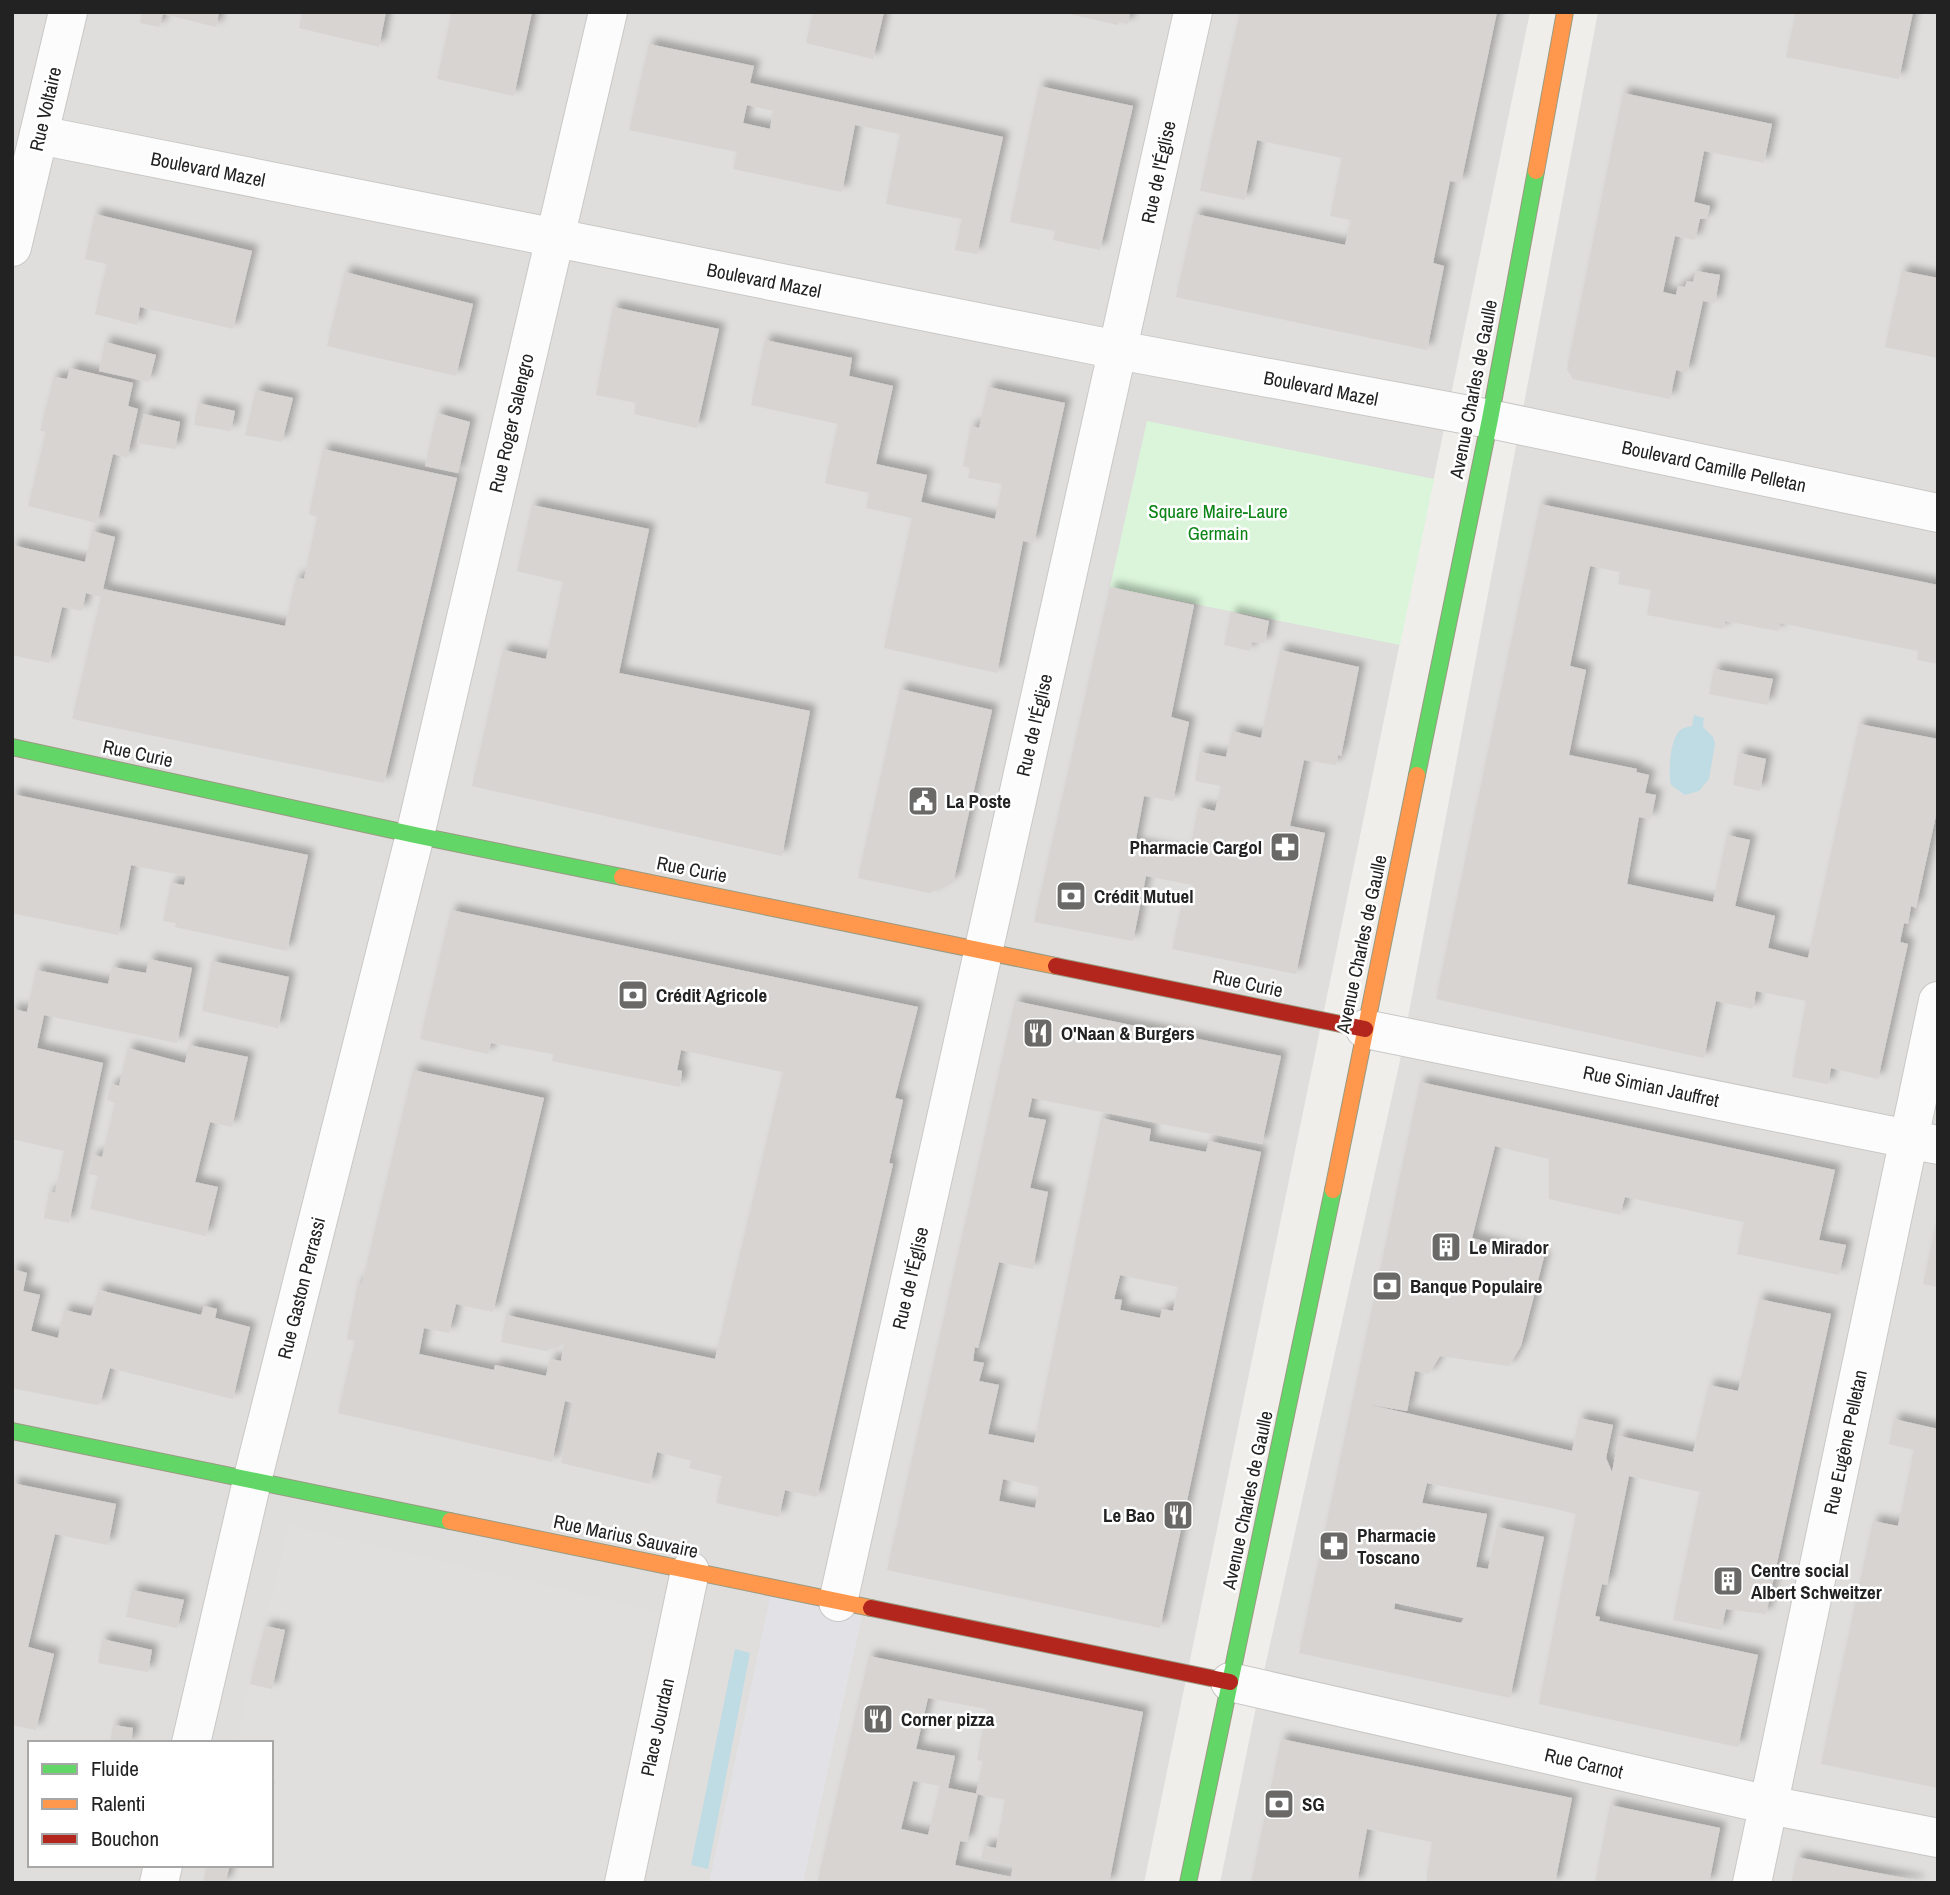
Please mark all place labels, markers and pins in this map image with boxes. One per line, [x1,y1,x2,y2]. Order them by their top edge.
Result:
public building icon: La Poste [906,784,940,818]
place label: La Poste [946,788,1011,814]
pharmacy icon: Pharmacie Cargol [1268,830,1302,864]
place label: Pharmacie Cargol [1130,834,1262,860]
bank icon: Crédit Mutuel [1054,879,1088,913]
place label: Crédit Mutuel [1094,883,1194,909]
bank icon: Crédit Agricole [616,978,650,1012]
place label: Crédit Agricole [656,982,767,1008]
restaurant icon: O'Naan & Burgers [1021,1016,1055,1050]
place label: O'Naan & Burgers [1061,1020,1195,1046]
building icon: Le Mirador [1429,1230,1463,1264]
place label: Le Mirador [1469,1234,1549,1260]
bank icon: Banque Populaire [1370,1269,1404,1303]
place label: Banque Populaire [1410,1273,1543,1299]
restaurant icon: Le Bao [1161,1498,1195,1532]
place label: Le Bao [1103,1502,1155,1528]
place label: Pharmacie Toscano [1357,1522,1436,1570]
pharmacy icon: Pharmacie Toscano [1317,1529,1351,1563]
place label: Centre social Albert Schweitzer [1751,1557,1882,1605]
building icon: Centre social Albert Schweitzer [1711,1564,1745,1598]
restaurant icon: Corner pizza [861,1702,895,1736]
place label: Corner pizza [901,1706,995,1732]
bank icon: SG [1262,1787,1296,1821]
place label: SG [1302,1791,1325,1817]

